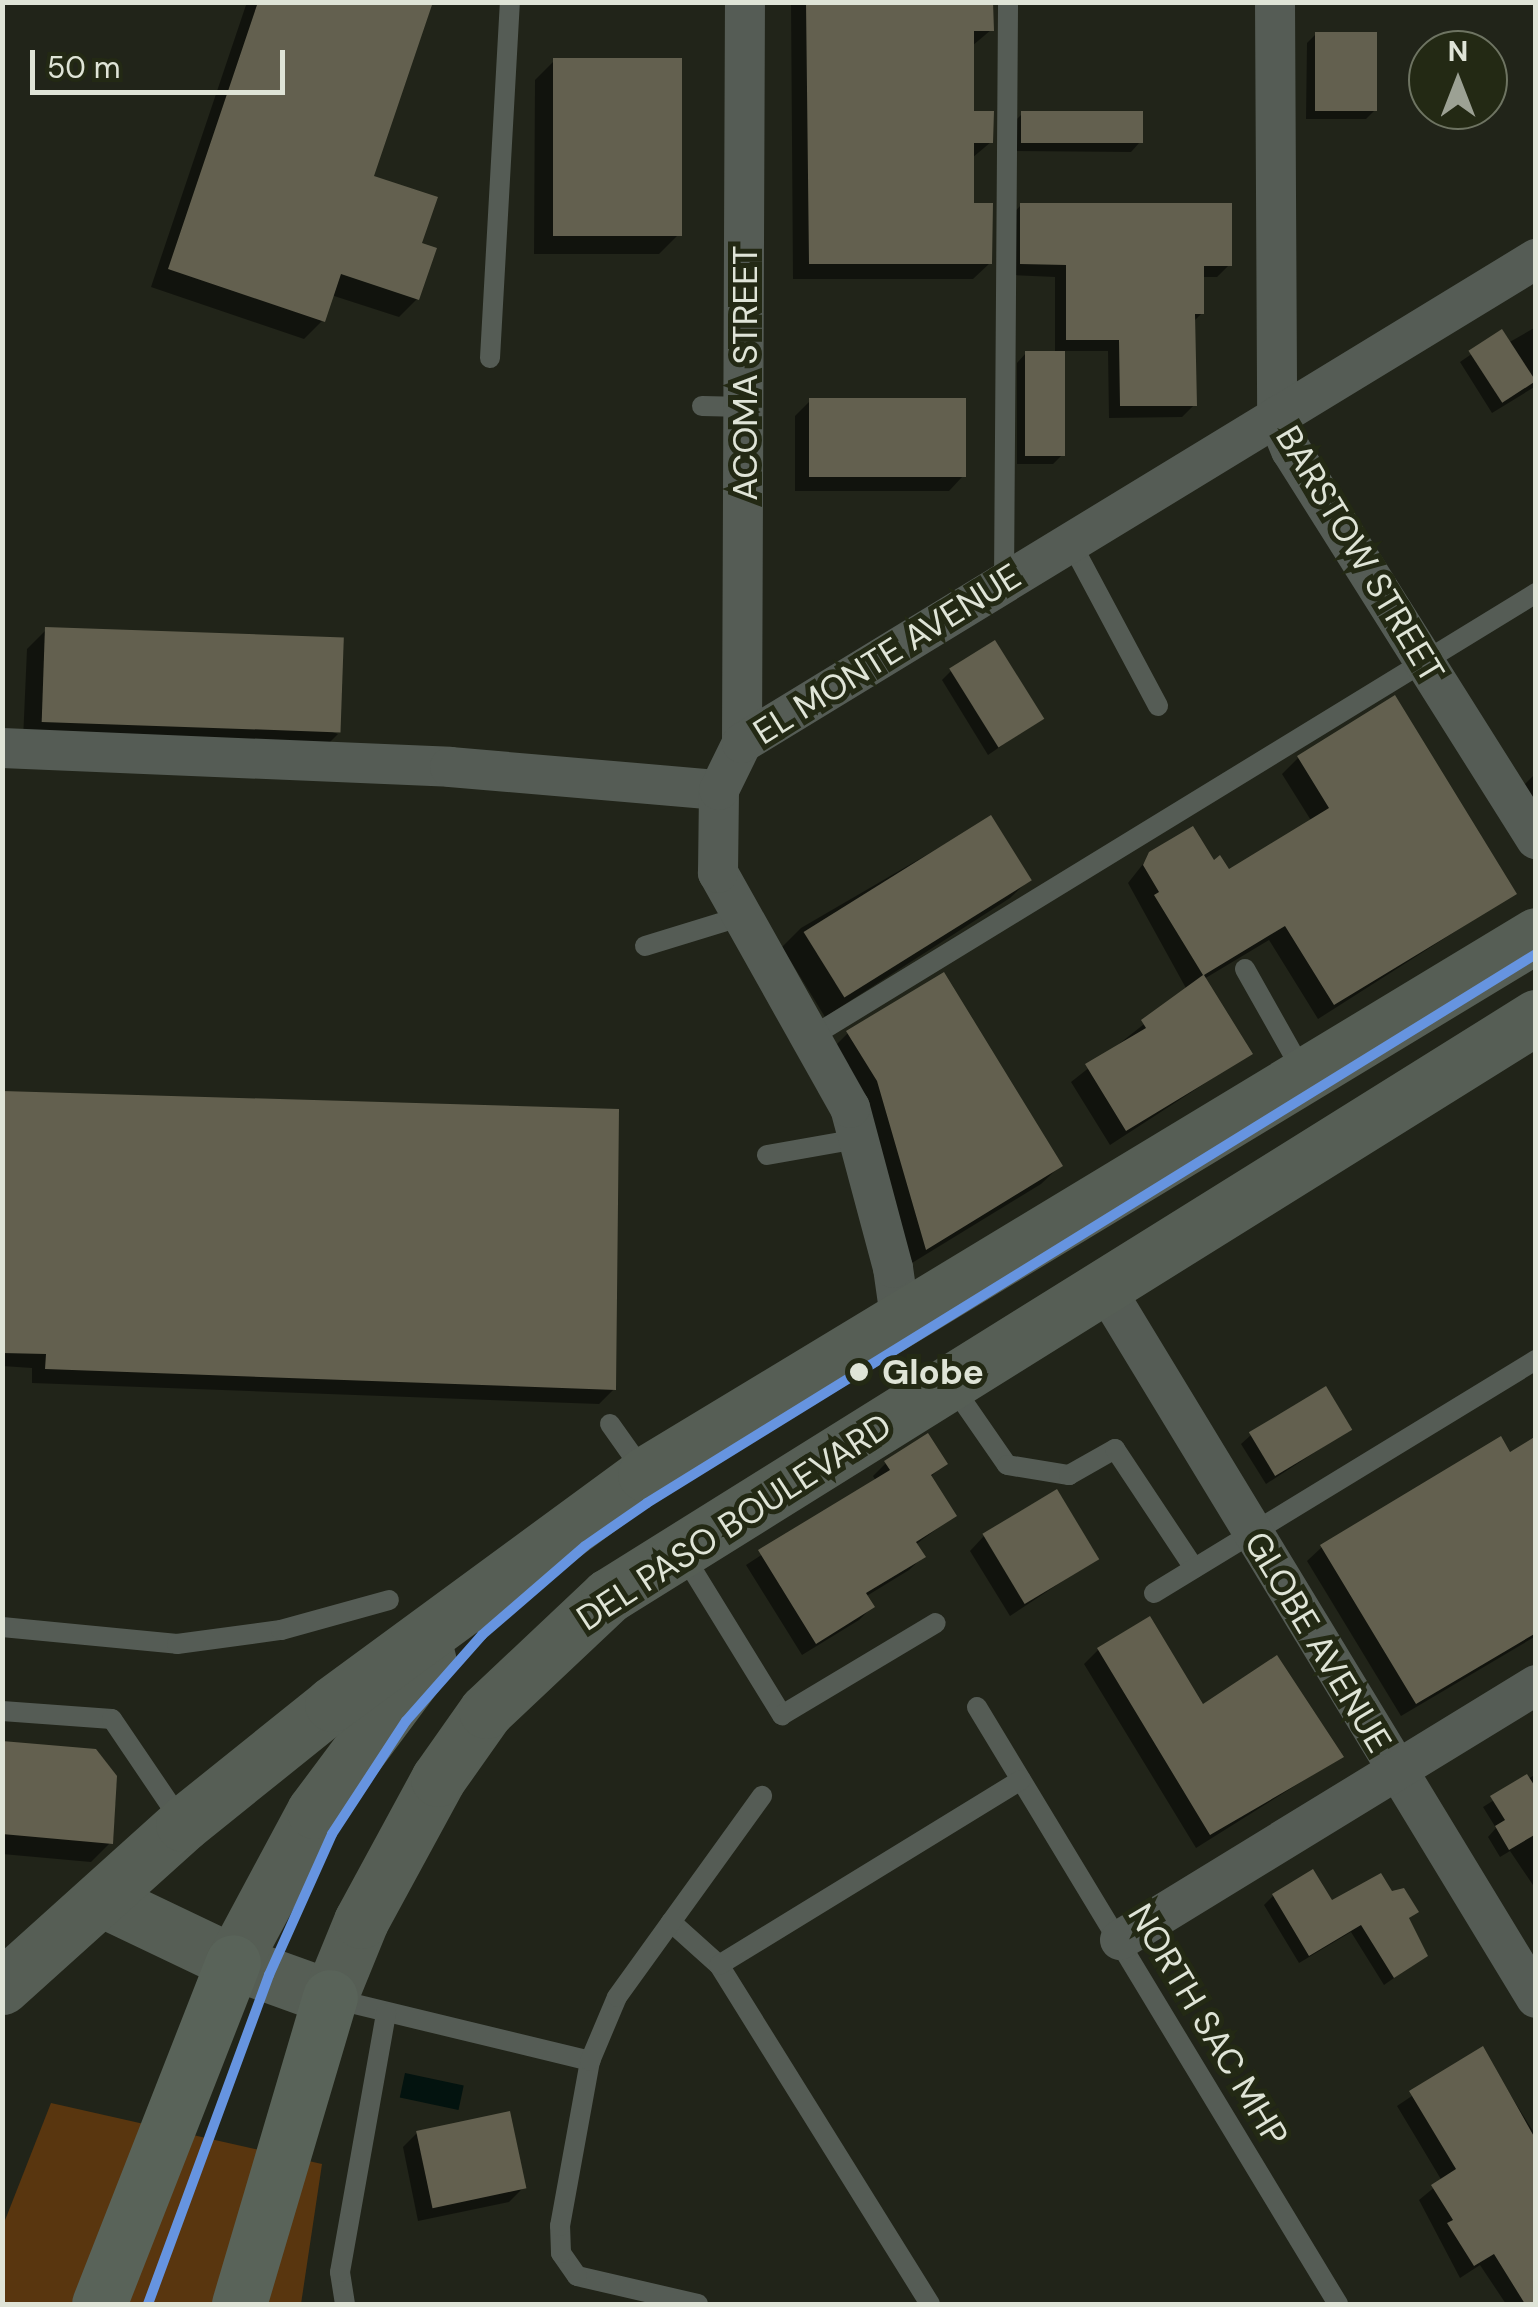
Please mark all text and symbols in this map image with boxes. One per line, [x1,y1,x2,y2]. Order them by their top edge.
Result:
scale bar [35,30,290,92]
north arrow [1408,30,1508,130]
text: N [1448,33,1468,70]
text: 50 m [47,48,121,87]
street label: ACOMA STREET [724,245,766,501]
street label: BARSTOW STREET [1267,418,1453,690]
street label: EL MONTE AVENUE [746,555,1028,753]
place label: Globe [882,1351,984,1393]
marker: Globe [846,1359,872,1385]
street label: DEL PASO BOULEVARD [569,1405,899,1639]
street label: GLOBE AVENUE [1236,1524,1400,1760]
street label: NORTH SAC MHP [1119,1896,1297,2154]

